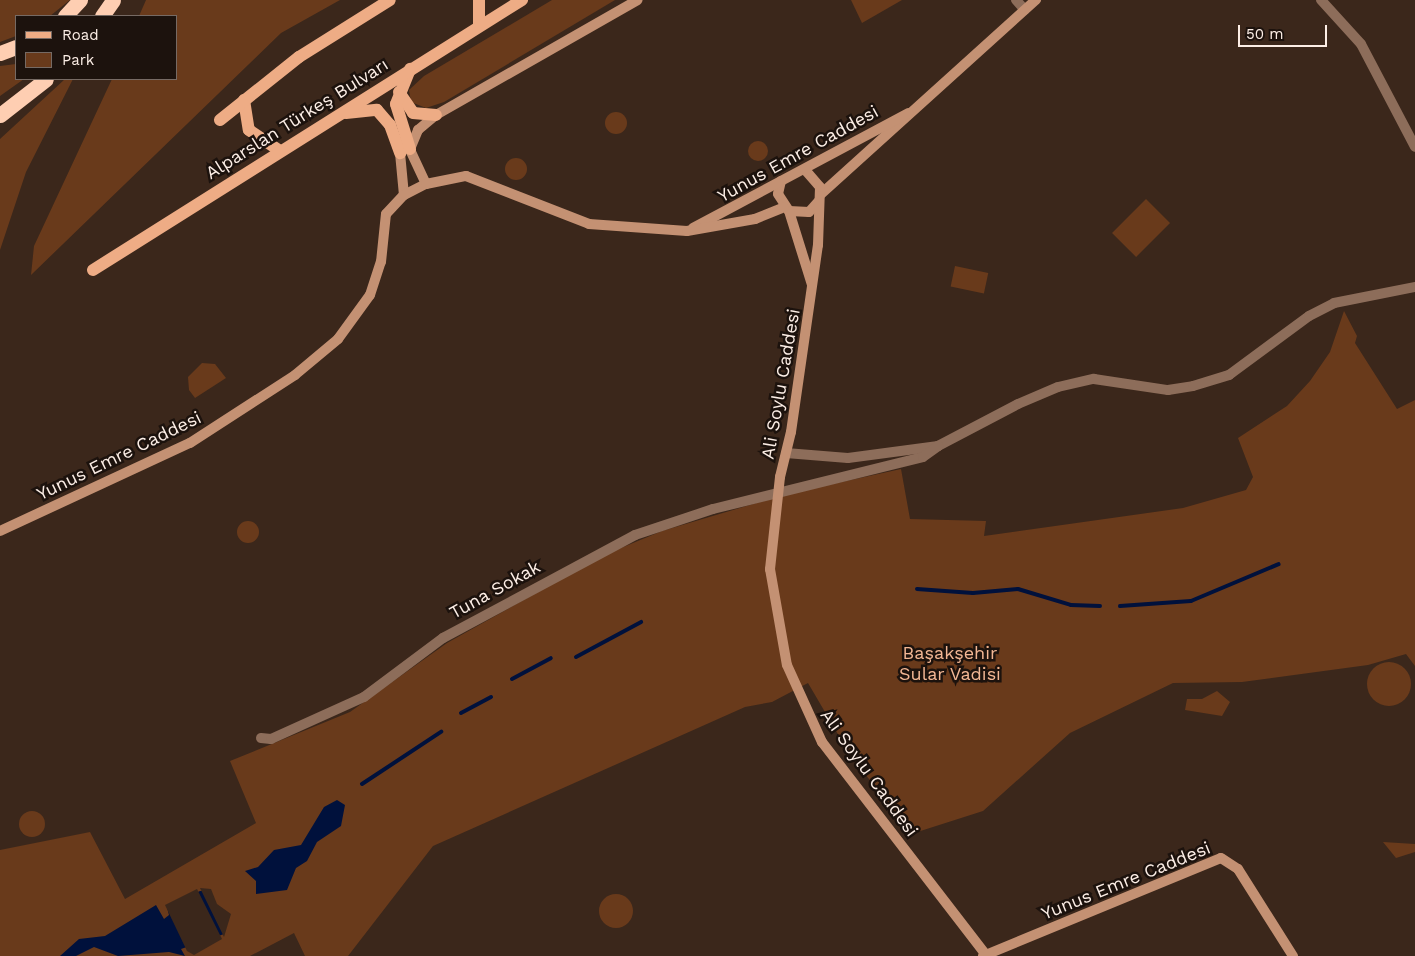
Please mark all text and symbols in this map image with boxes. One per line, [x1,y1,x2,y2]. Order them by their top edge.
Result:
legend [15,15,178,80]
scale bar [1240,15,1329,47]
text: 50 m [1246,25,1283,43]
text: Road [62,26,99,44]
text: Park [62,51,94,69]
street label: Alparslan Türkeş Bulvarı [201,54,393,184]
street label: Yunus Emre Caddesi [714,101,882,207]
street label: Ali Soylu Caddesi [757,307,805,461]
street label: Yunus Emre Caddesi [33,407,205,505]
street label: Tuna Sokak [446,556,544,624]
park label: Başakşehir Sular Vadisi [899,643,1001,686]
street label: Ali Soylu Caddesi [816,705,922,841]
street label: Yunus Emre Caddesi [1038,837,1214,925]

